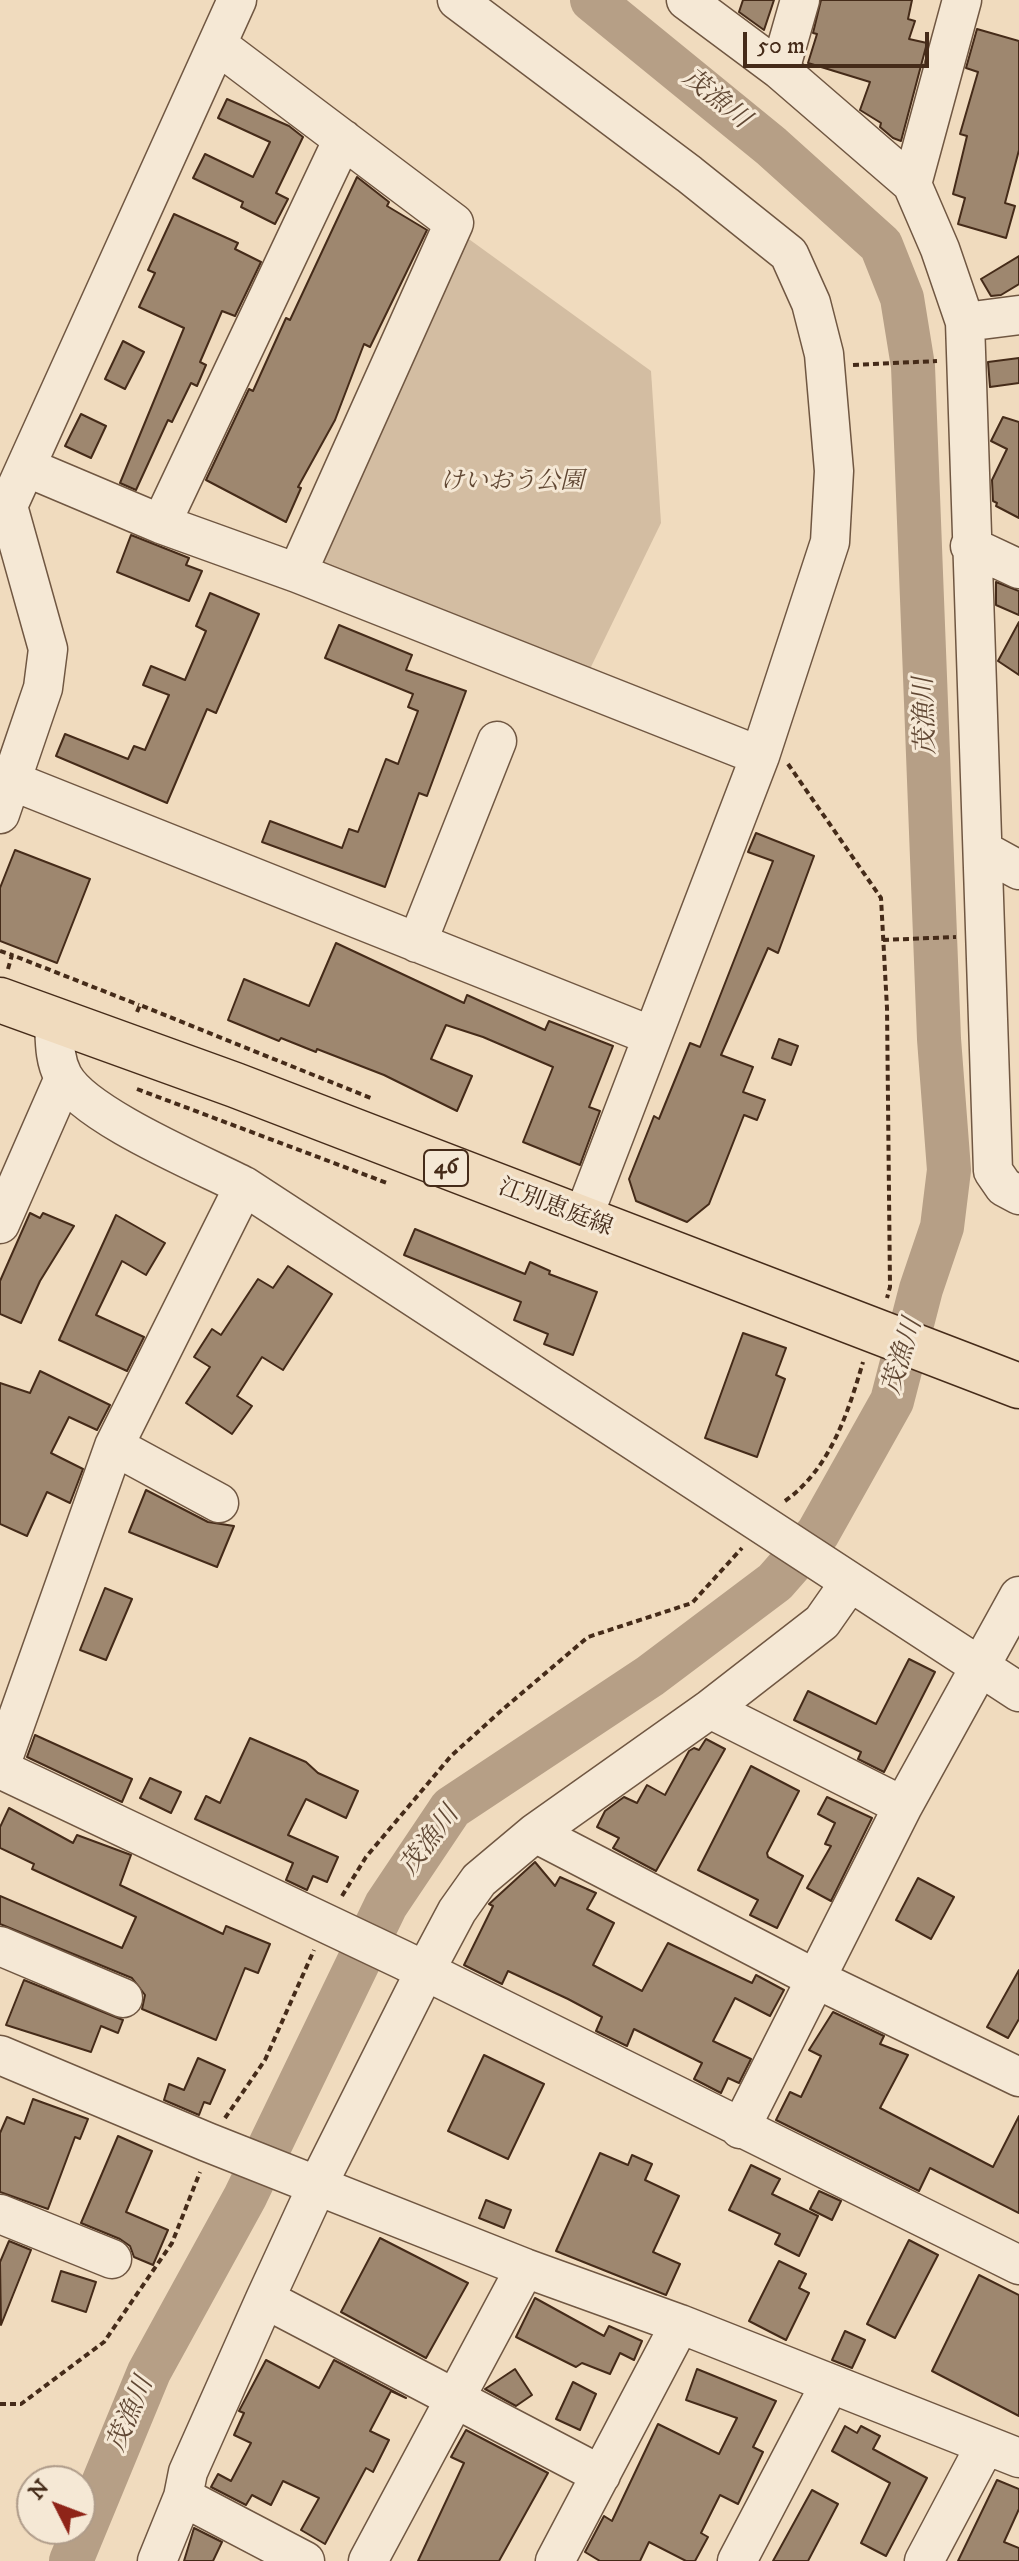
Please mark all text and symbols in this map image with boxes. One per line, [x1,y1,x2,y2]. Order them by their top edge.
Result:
scale bar [747,16,933,66]
text: 50 m [757,31,805,61]
water label: 茂漁川 [675,63,755,137]
park label: けいおう公園 [440,469,584,497]
water label: 茂漁川 [910,676,944,756]
road number: 46 [424,1150,468,1186]
street label: 江別恵庭線 [494,1174,616,1244]
water label: 茂漁川 [878,1315,930,1399]
water label: 茂漁川 [395,1801,467,1883]
water label: 茂漁川 [102,2373,162,2457]
north arrow [16,2465,96,2545]
text: N [23,2474,55,2506]

